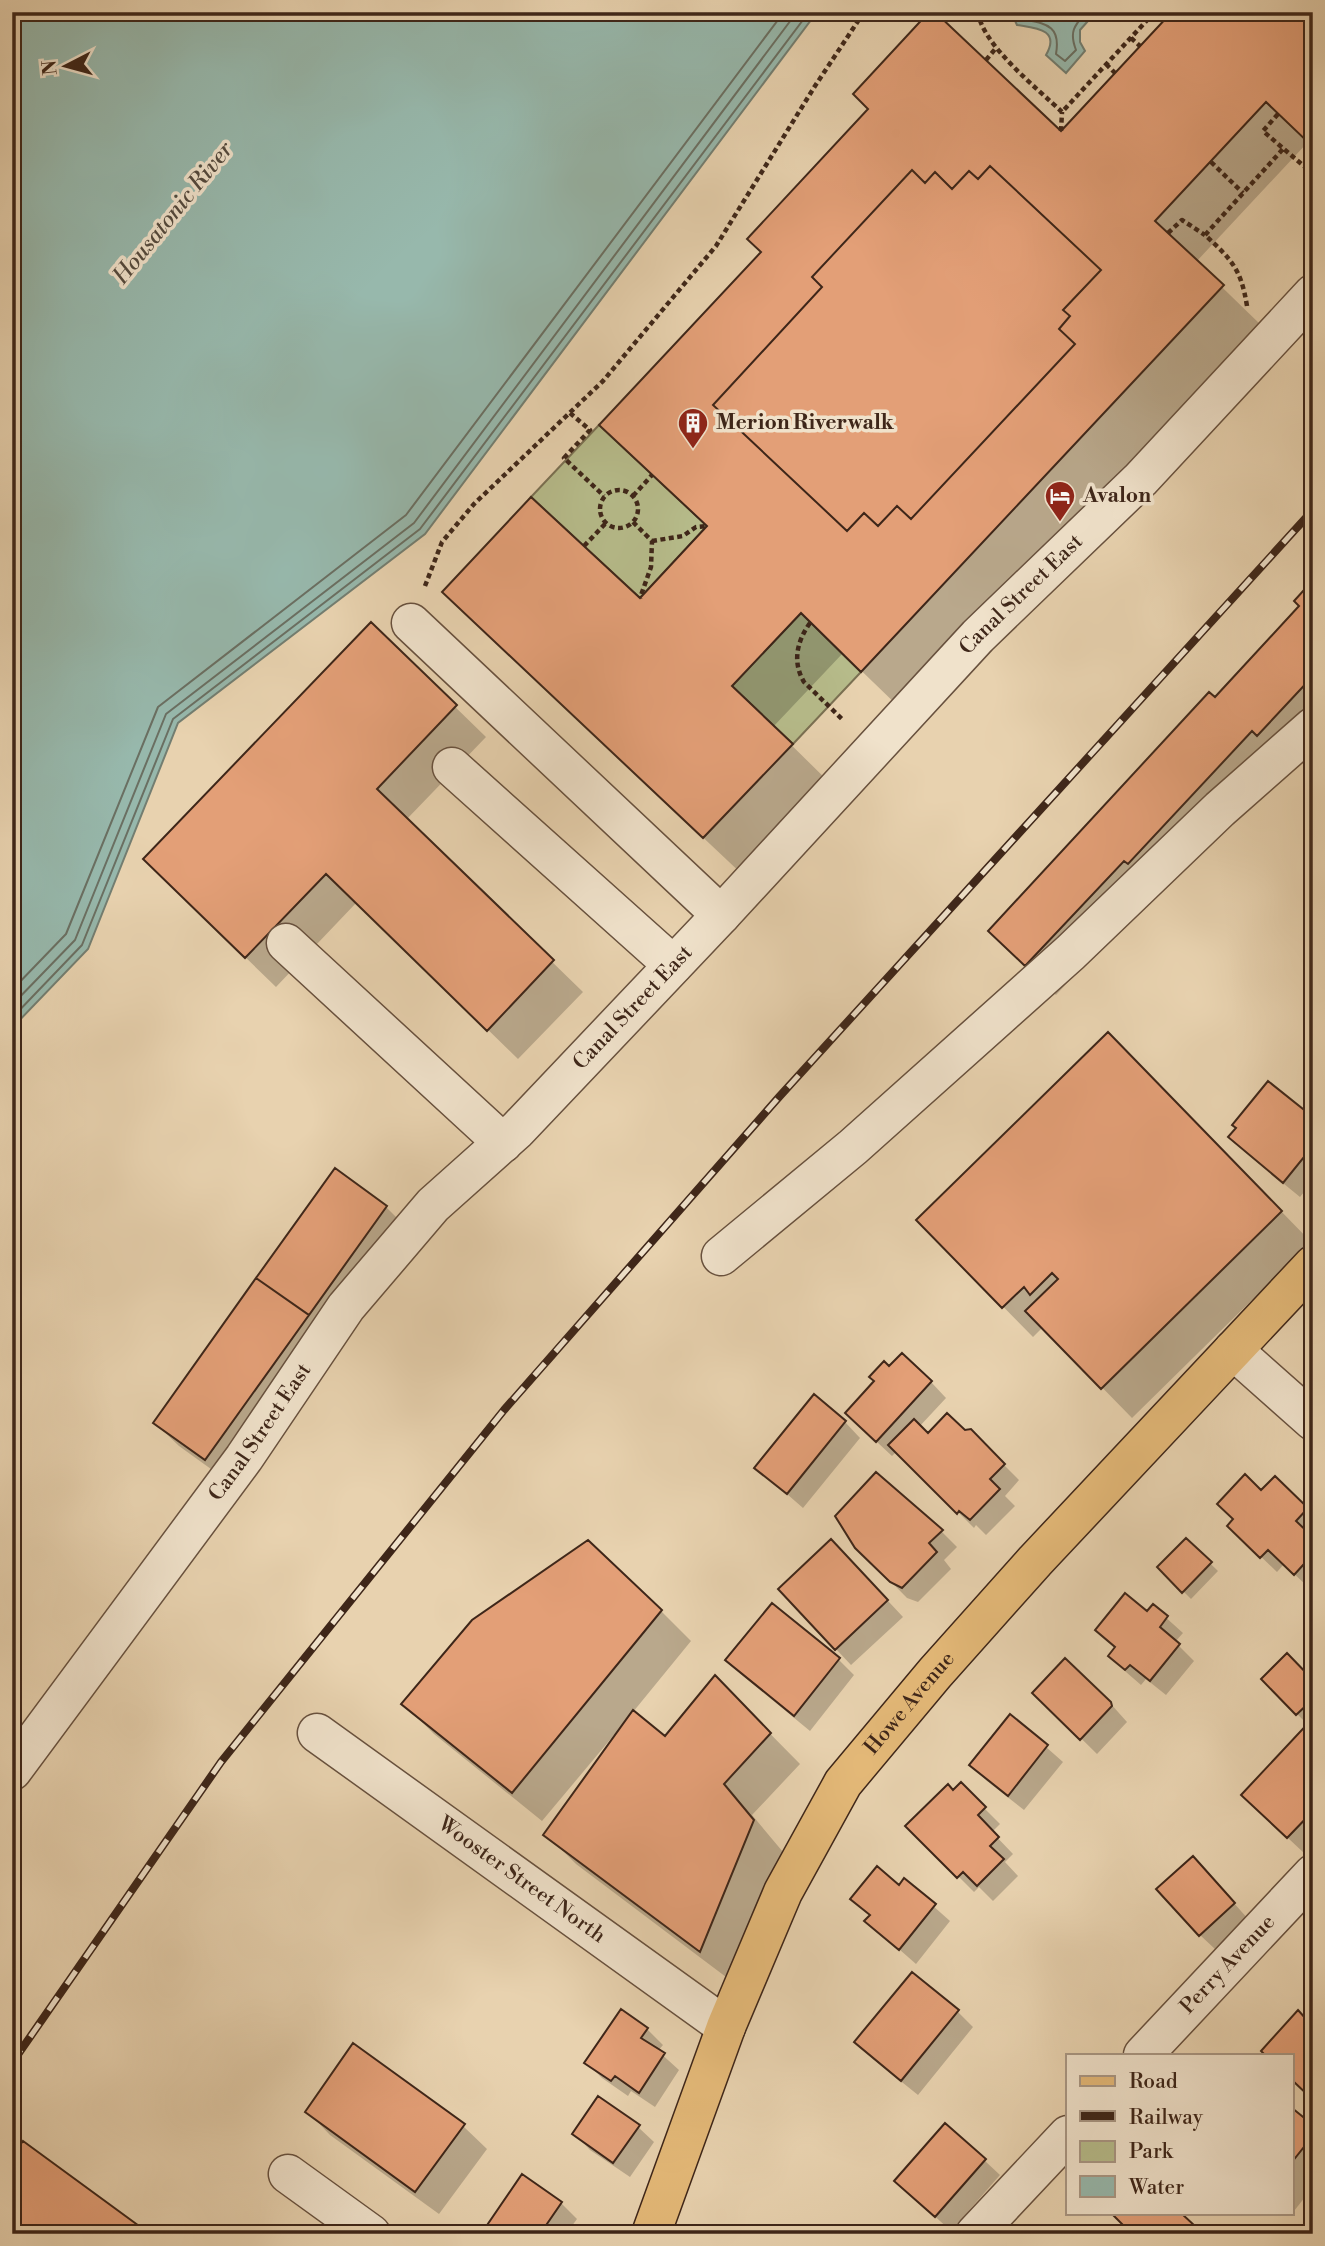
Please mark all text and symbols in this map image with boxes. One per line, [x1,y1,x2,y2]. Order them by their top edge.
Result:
north arrow [32,32,102,102]
text: N [37,59,63,76]
water label: Housatonic River [106,135,240,291]
building icon: Merion Riverwalk [676,406,710,450]
place label: Merion Riverwalk [716,410,895,436]
hotel icon: Avalon [1043,479,1077,523]
place label: Avalon [1082,483,1151,509]
street label: Canal Street East [954,529,1089,660]
street label: Canal Street East [568,940,699,1076]
street label: Canal Street East [203,1358,317,1506]
street label: Howe Avenue [859,1647,961,1760]
street label: Wooster Street North [432,1810,611,1949]
street label: Perry Avenue [1175,1910,1281,2020]
legend [1066,2054,1294,2214]
text: Road [1129,2069,1178,2095]
text: Railway [1129,2105,1204,2131]
text: Park [1129,2139,1174,2165]
text: Water [1128,2175,1184,2201]

